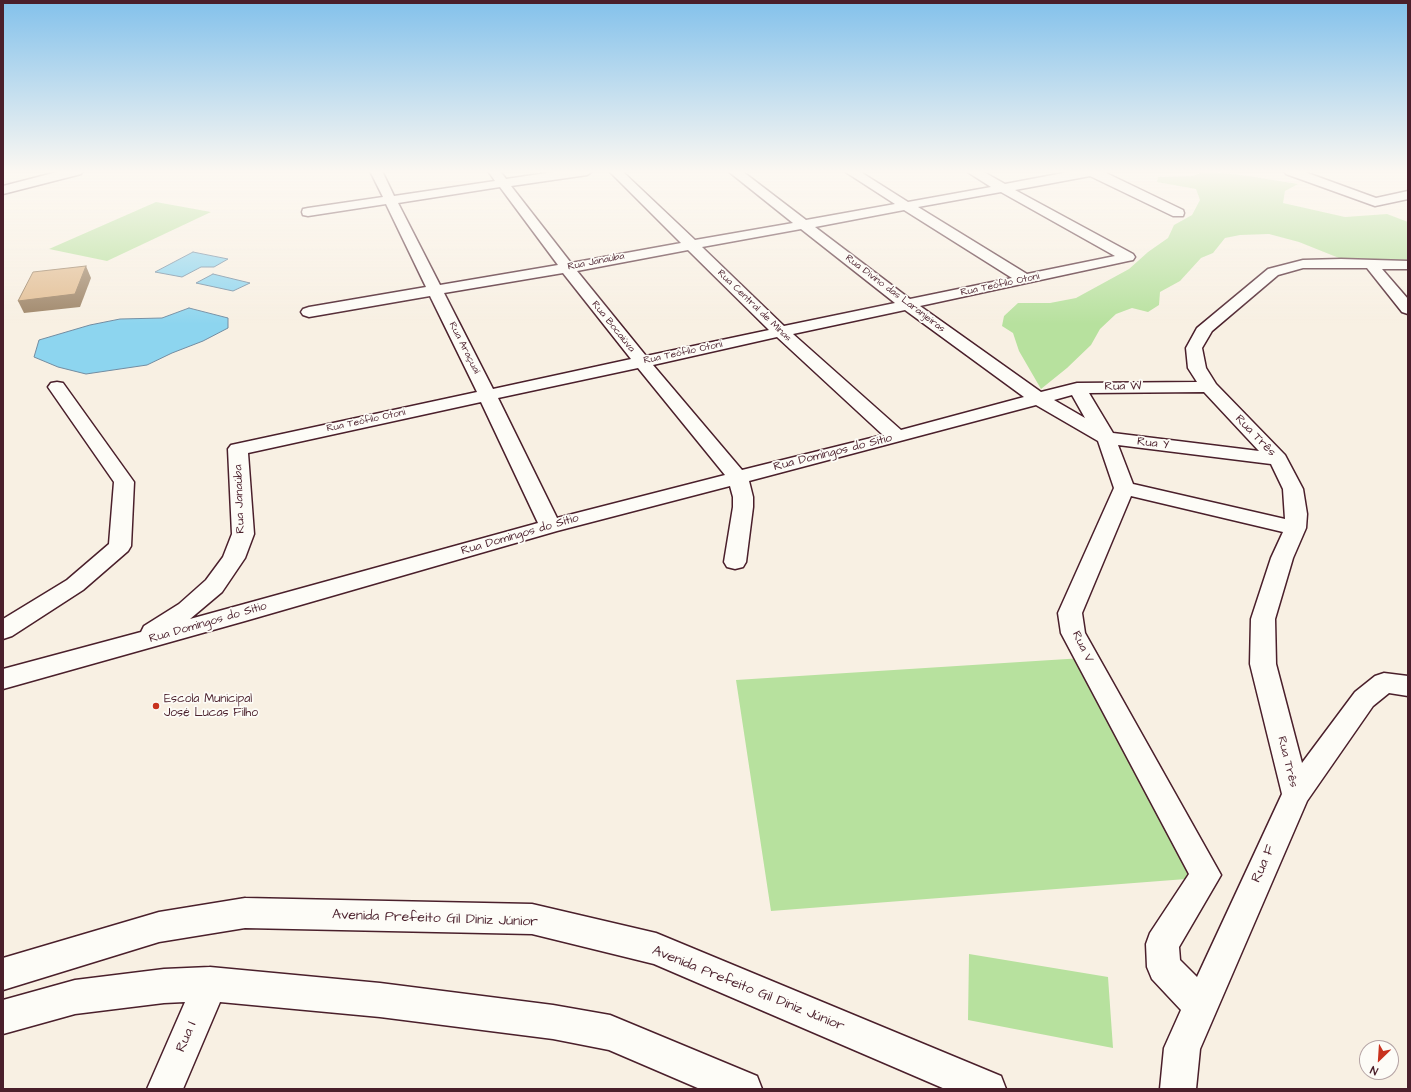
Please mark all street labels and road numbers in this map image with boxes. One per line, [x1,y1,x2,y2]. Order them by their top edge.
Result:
street label: Rua Janaúba [567,251,625,273]
street label: Rua Divino das Laranjeiras [843,253,947,335]
street label: Rua Central de Minas [714,267,794,345]
street label: Rua Teófilo Otoni [960,271,1040,299]
street label: Rua Bocaiúva [589,299,637,355]
street label: Rua Araçuaí [446,320,482,376]
street label: Rua Teófilo Otoni [643,339,723,367]
street label: Rua W [1104,379,1142,395]
street label: Rua Teófilo Otoni [326,407,406,435]
street label: Rua Três [1232,412,1278,460]
street label: Rua Domingos do Sítio [772,431,894,475]
street label: Rua Y [1136,435,1170,453]
street label: Rua Janaúba [232,464,248,534]
street label: Rua Domingos do Sítio [460,511,580,559]
street label: Rua Domingos do Sítio [148,599,268,647]
street label: Rua V [1068,629,1096,665]
street label: Rua Três [1274,735,1300,789]
street label: Rua F [1248,843,1280,885]
street label: Avenida Prefeito Gil Diniz Júnior [332,907,538,931]
street label: Avenida Prefeito Gil Diniz Júnior [649,943,847,1035]
street label: Rua I [173,1019,201,1055]

